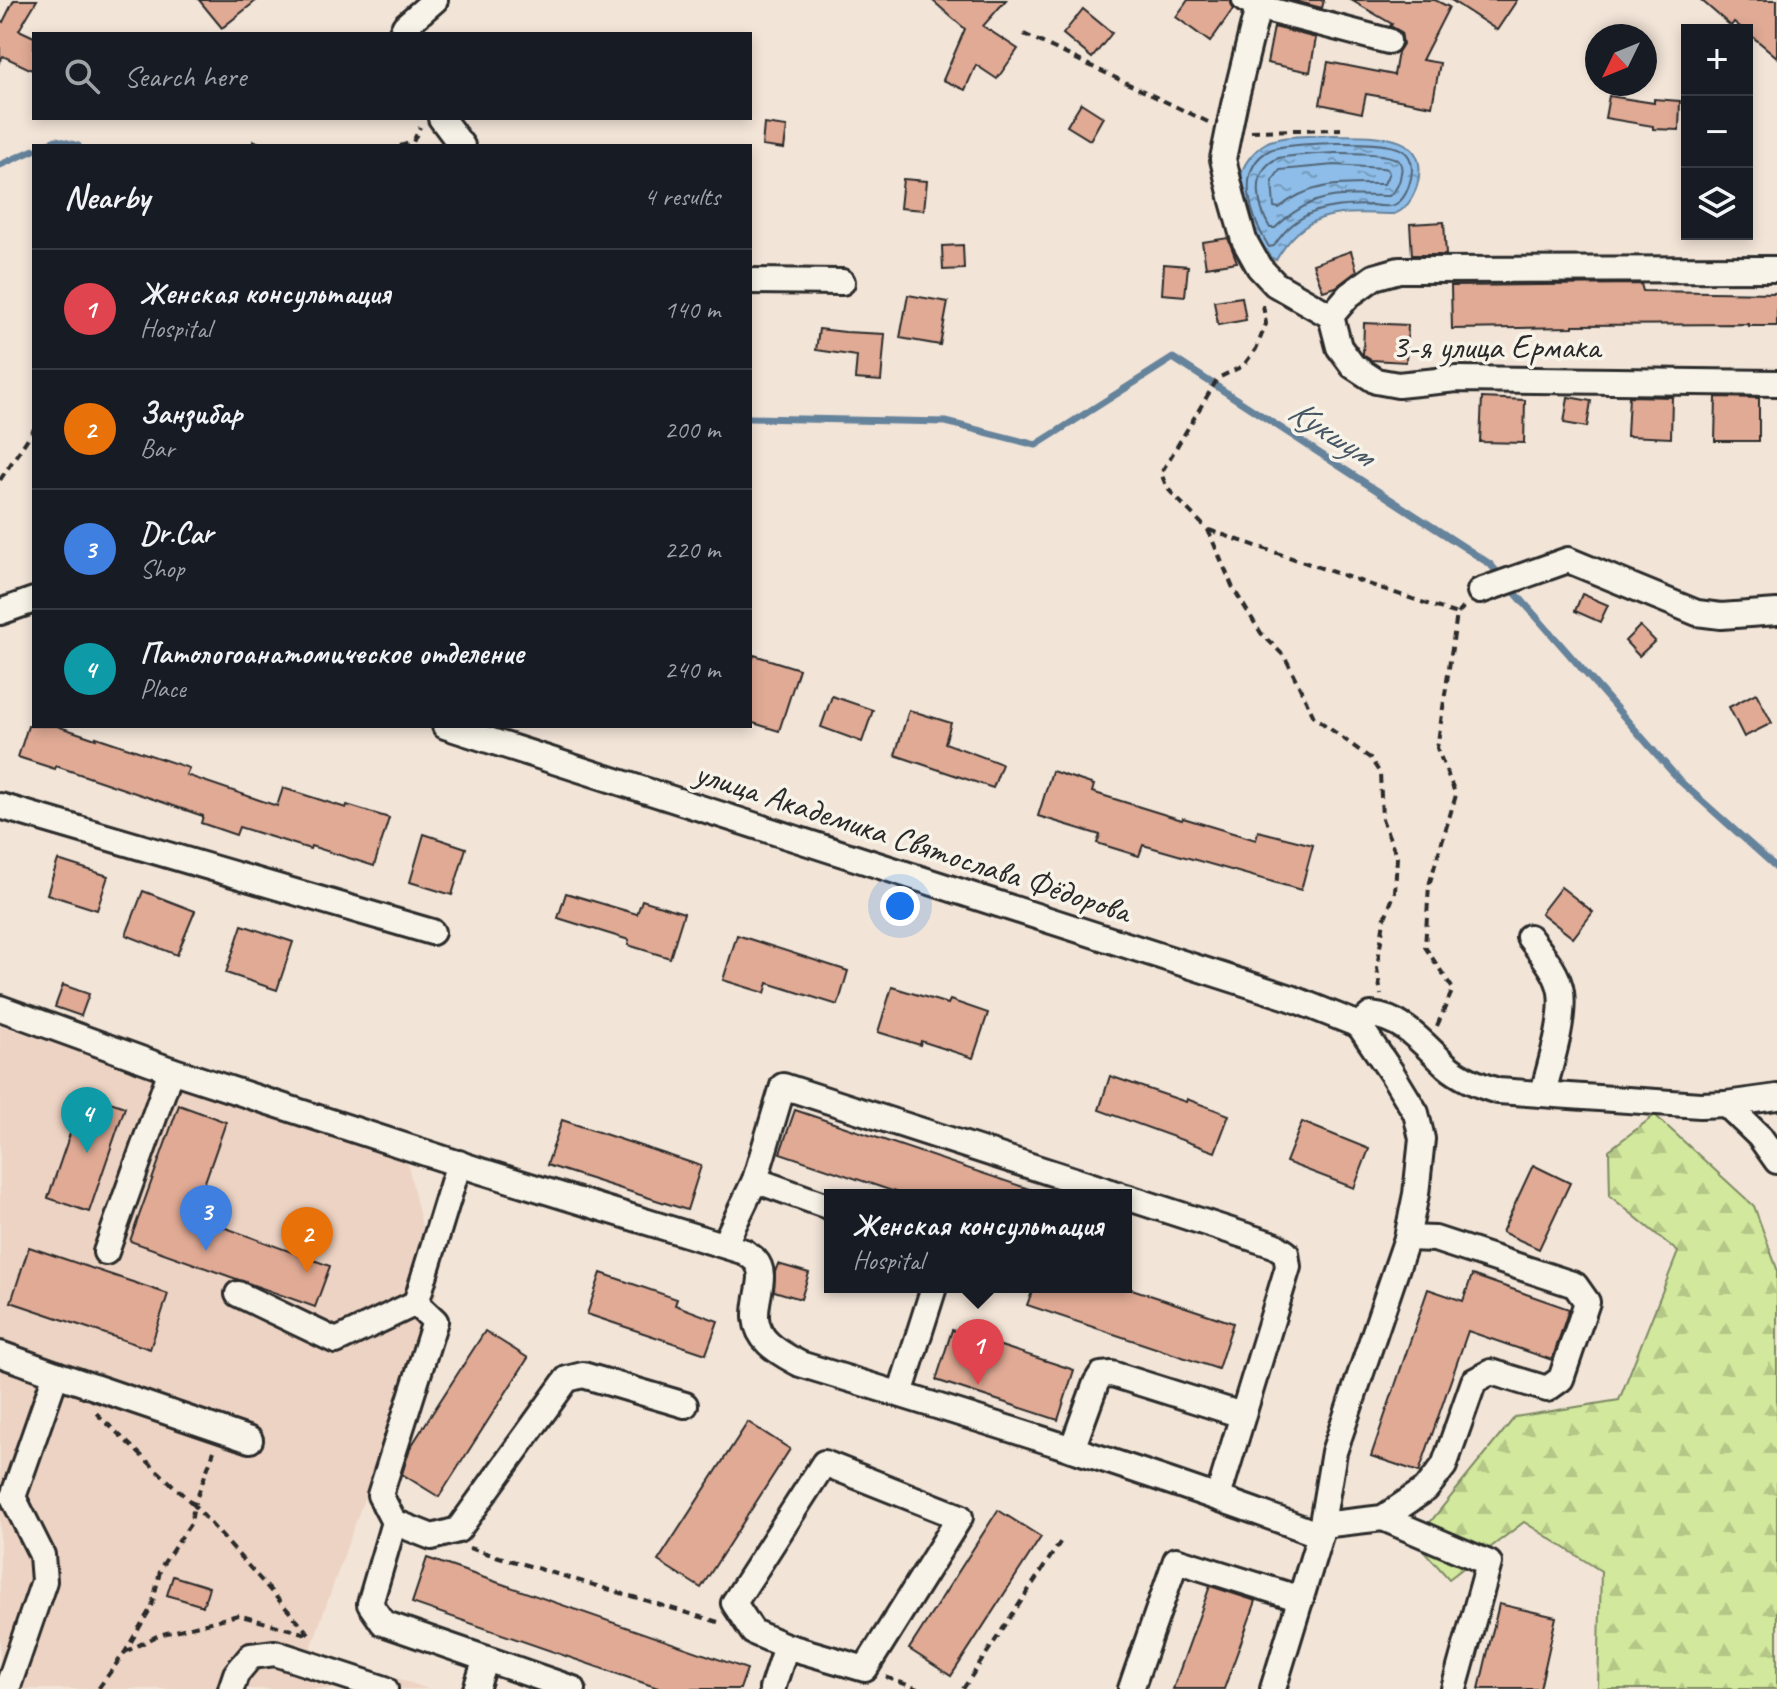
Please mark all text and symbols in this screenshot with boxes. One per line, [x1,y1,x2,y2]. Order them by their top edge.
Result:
north arrow [1585,24,1657,96]
map controls [1681,24,1753,240]
button: + [1681,24,1753,96]
search box [32,32,752,120]
icon: search [60,54,104,98]
text: Search here [124,57,246,95]
button: − [1681,96,1753,168]
button: layers [1681,168,1753,240]
text: Nearby [64,175,150,218]
text: 4 results [644,180,720,213]
text: Женская консультация [140,274,390,312]
text: 1 [84,293,96,326]
text: 140 m [664,293,720,326]
text: Hospital [140,312,211,345]
street label: 3-я улица Ермака [1392,325,1603,368]
water label: Кукшум [1280,387,1387,479]
text: Занзибар [140,394,242,432]
text: 2 [84,413,96,446]
text: 200 m [664,413,720,446]
text: Bar [140,432,174,465]
text: Dr.Car [140,514,213,552]
text: 3 [84,533,96,566]
text: 220 m [664,533,720,566]
text: Shop [140,552,184,585]
text: Патологоанатомическое отделение [140,634,523,672]
text: 4 [84,653,96,686]
text: 240 m [664,653,720,686]
text: Place [140,672,186,705]
street label: улица Академика Святослава Фёдорова [688,750,1139,933]
your location [880,886,920,926]
pin: 4 [61,1087,113,1153]
pin: 3 [180,1185,232,1251]
popup [824,1189,1132,1293]
text: Женская консультация [853,1206,1103,1244]
pin: 2 [281,1207,333,1273]
text: Hospital [853,1244,924,1277]
pin: 1 [952,1319,1004,1385]

